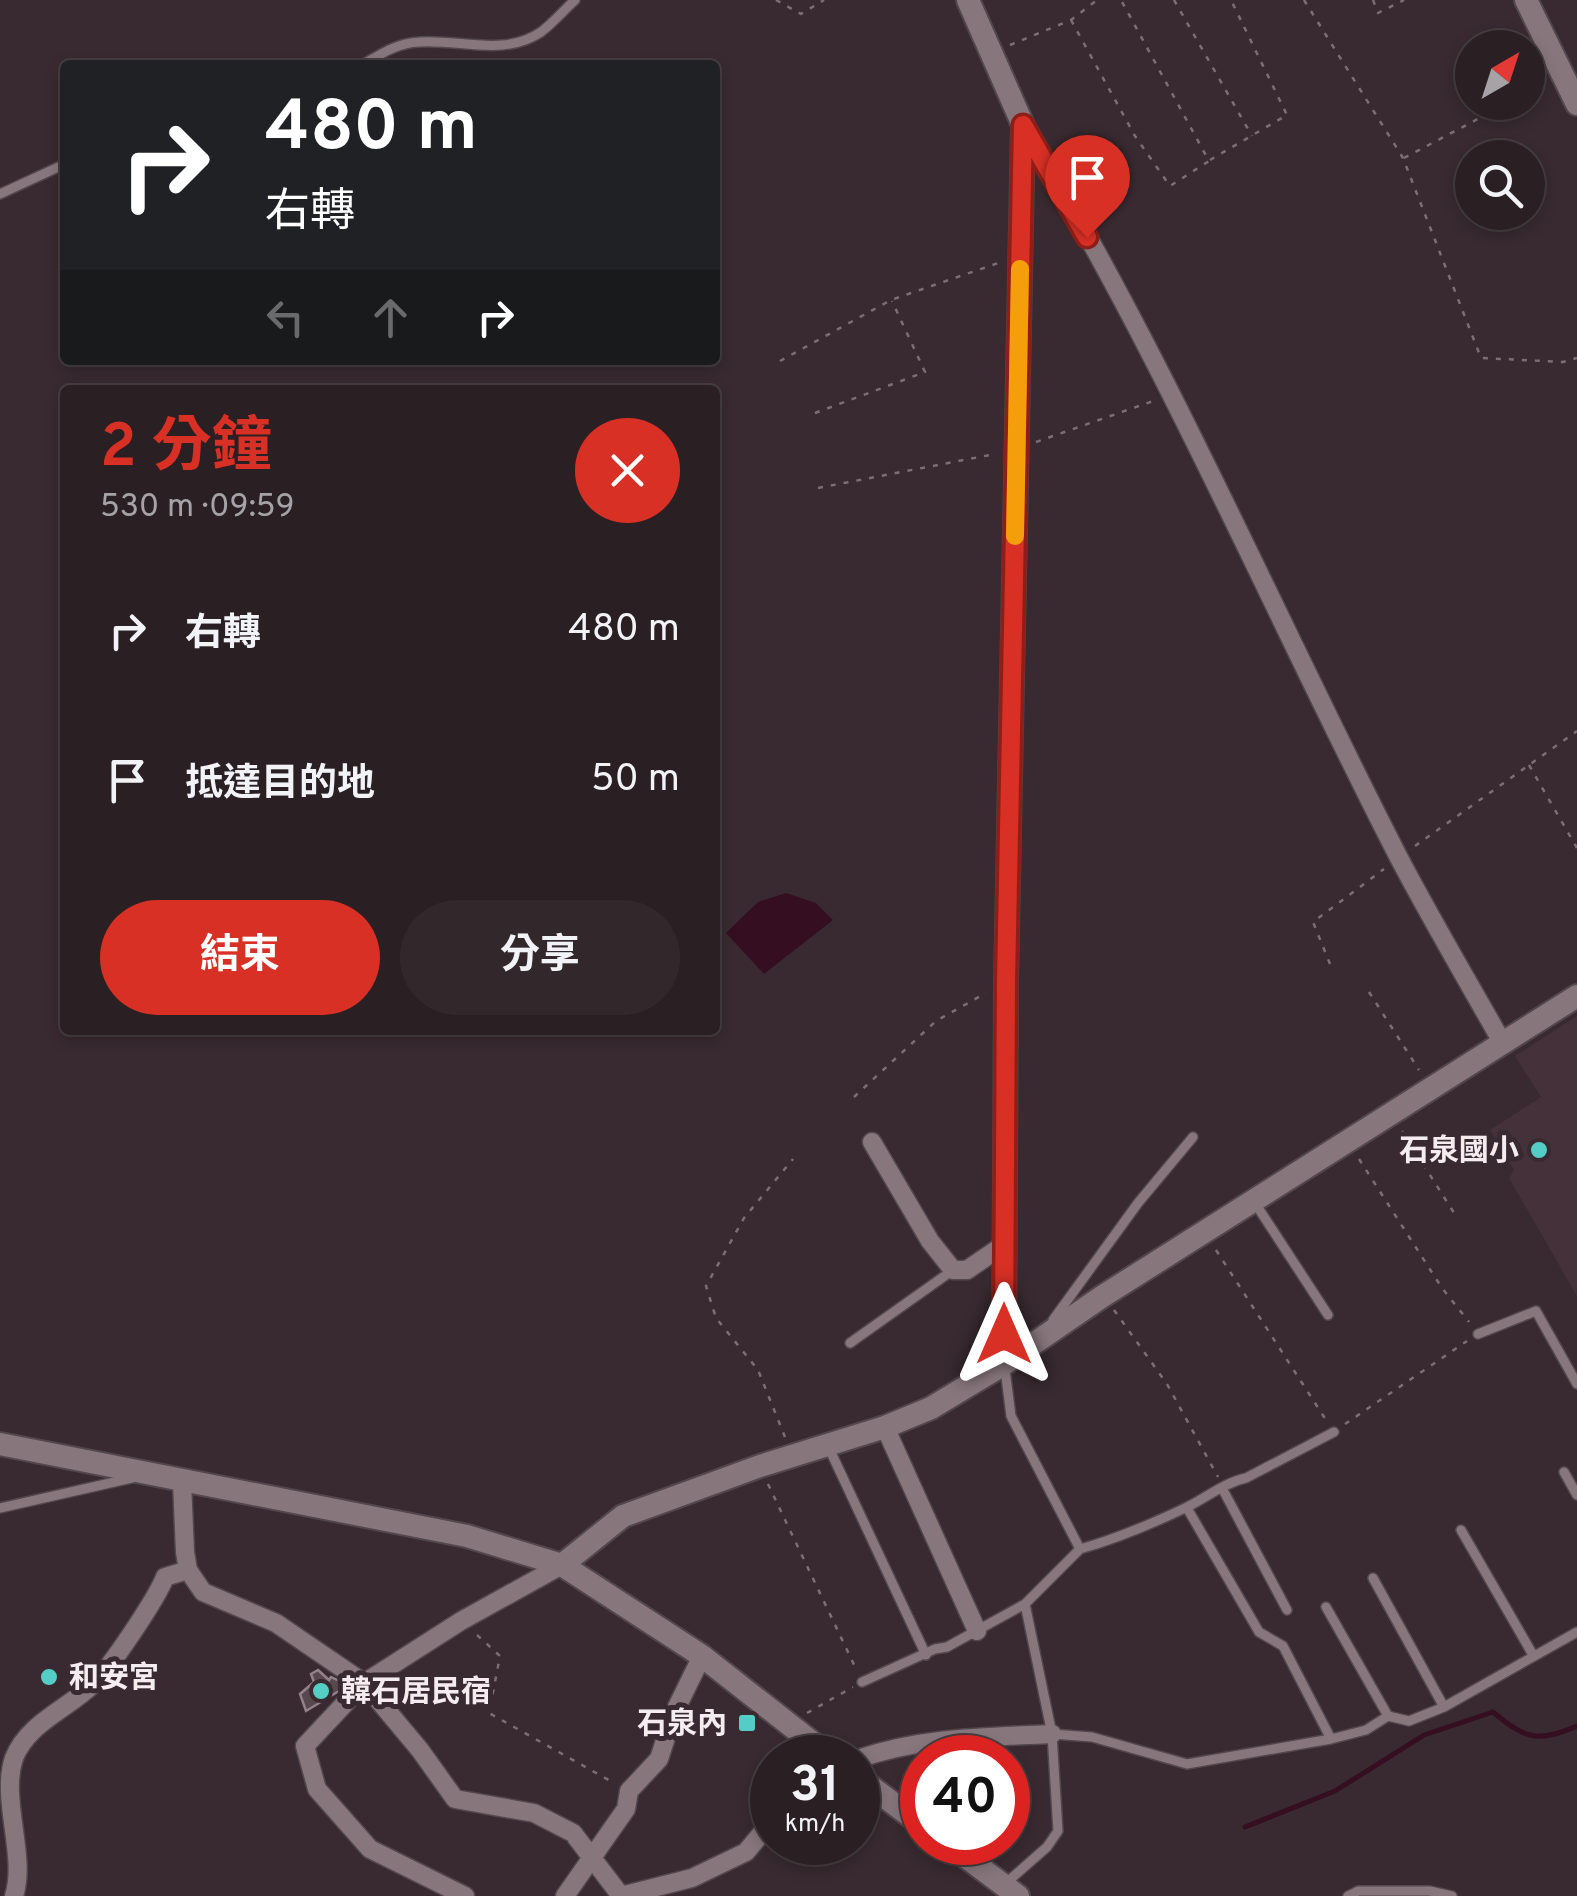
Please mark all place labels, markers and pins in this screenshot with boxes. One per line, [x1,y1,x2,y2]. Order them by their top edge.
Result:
pin [1045,135,1130,238]
place label: 石泉國小 [1399,1134,1519,1171]
marker: 石泉國小 [1528,1139,1550,1161]
place label: 和安宮 [69,1661,159,1698]
marker: 和安宮 [38,1666,60,1688]
place label: 韓石居民宿 [341,1675,491,1712]
marker: 韓石居民宿 [310,1680,332,1702]
place label: 石泉內 [637,1707,727,1744]
marker: 石泉內 [736,1712,758,1734]

